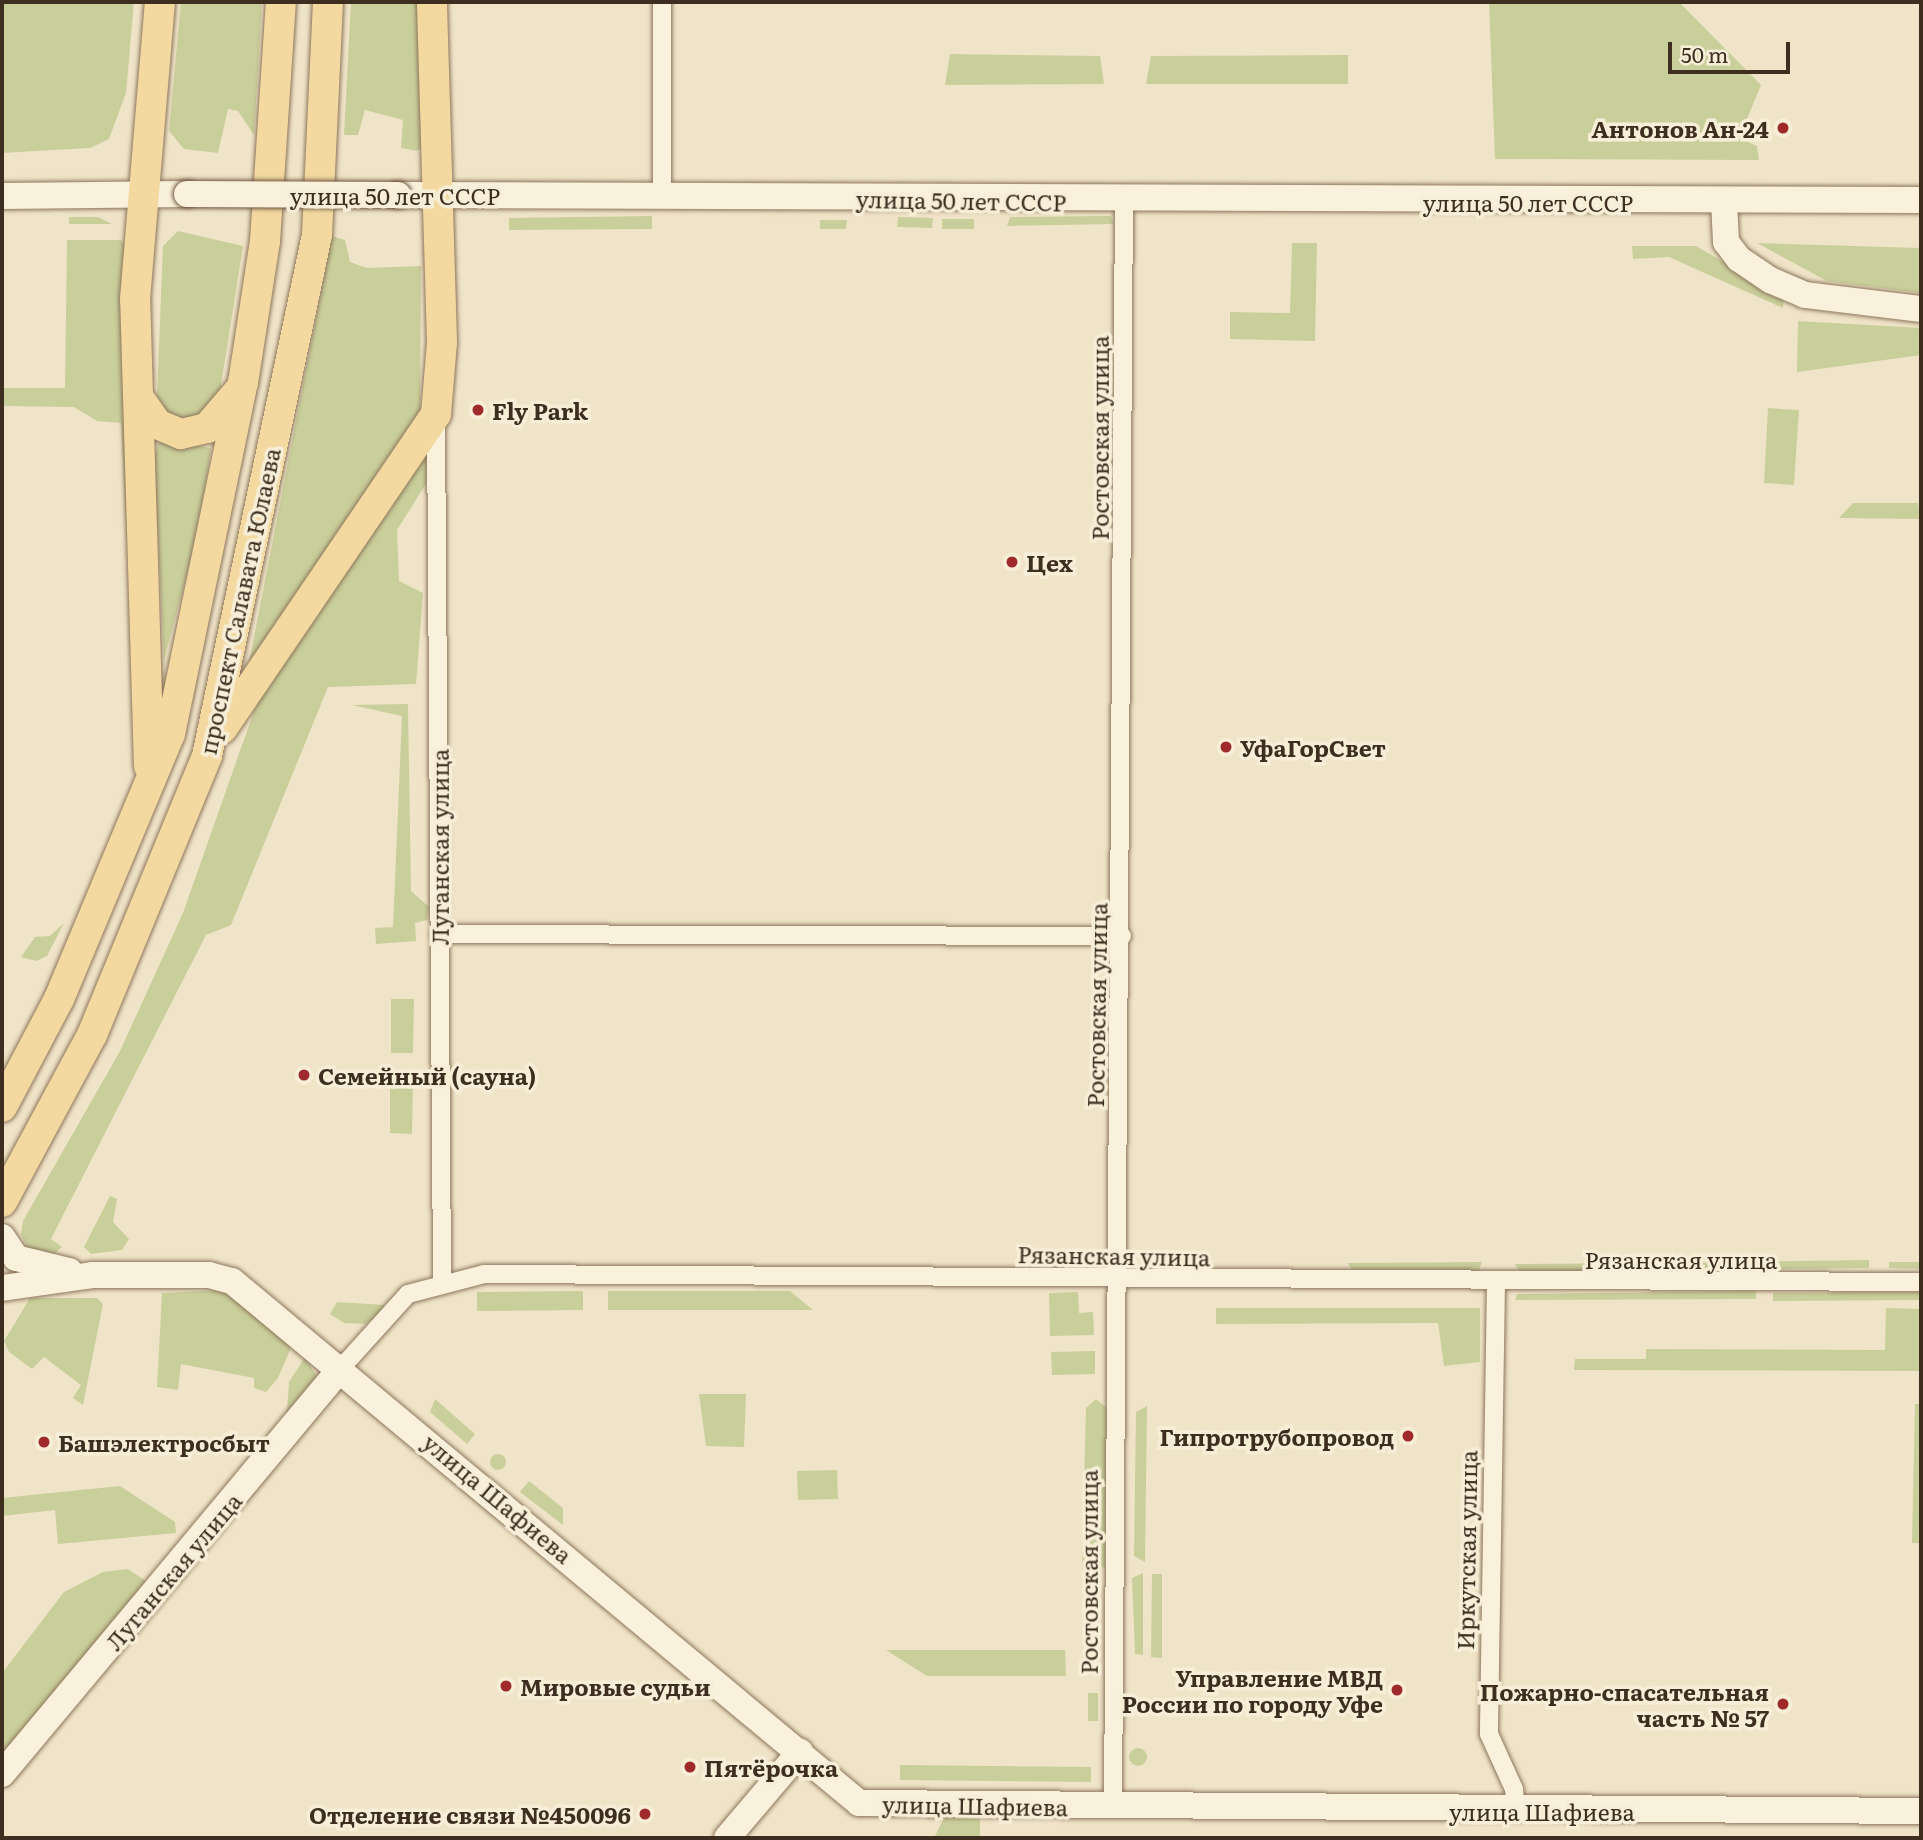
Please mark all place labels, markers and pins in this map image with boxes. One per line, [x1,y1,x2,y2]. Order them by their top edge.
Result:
place label: Антонов Ан-24 [1592,114,1769,142]
marker: Антонов Ан-24 [1775,120,1791,136]
place label: Fly Park [492,396,588,424]
marker: Fly Park [470,402,486,418]
place label: Цех [1026,548,1073,576]
marker: Цех [1004,554,1020,570]
place label: УфаГорСвет [1240,733,1386,761]
marker: УфаГорСвет [1218,739,1234,755]
place label: Семейный (сауна) [318,1061,536,1089]
marker: Семейный (сауна) [296,1067,312,1083]
place label: Гипротрубопровод [1159,1422,1394,1450]
place label: Башэлектросбыт [58,1428,270,1456]
marker: Гипротрубопровод [1400,1428,1416,1444]
marker: Башэлектросбыт [36,1434,52,1450]
place label: Управление МВД России по городу Уфе [1122,1663,1383,1717]
place label: Мировые судьи [520,1672,711,1700]
place label: Пожарно-спасательная часть № 57 [1480,1677,1769,1731]
marker: Мировые судьи [498,1678,514,1694]
marker: Управление МВД России по городу Уфе [1389,1682,1405,1698]
marker: Пожарно-спасательная часть № 57 [1775,1696,1791,1712]
place label: Пятёрочка [704,1753,838,1781]
marker: Пятёрочка [682,1759,698,1775]
place label: Отделение связи №450096 [309,1800,631,1828]
marker: Отделение связи №450096 [637,1806,653,1822]

